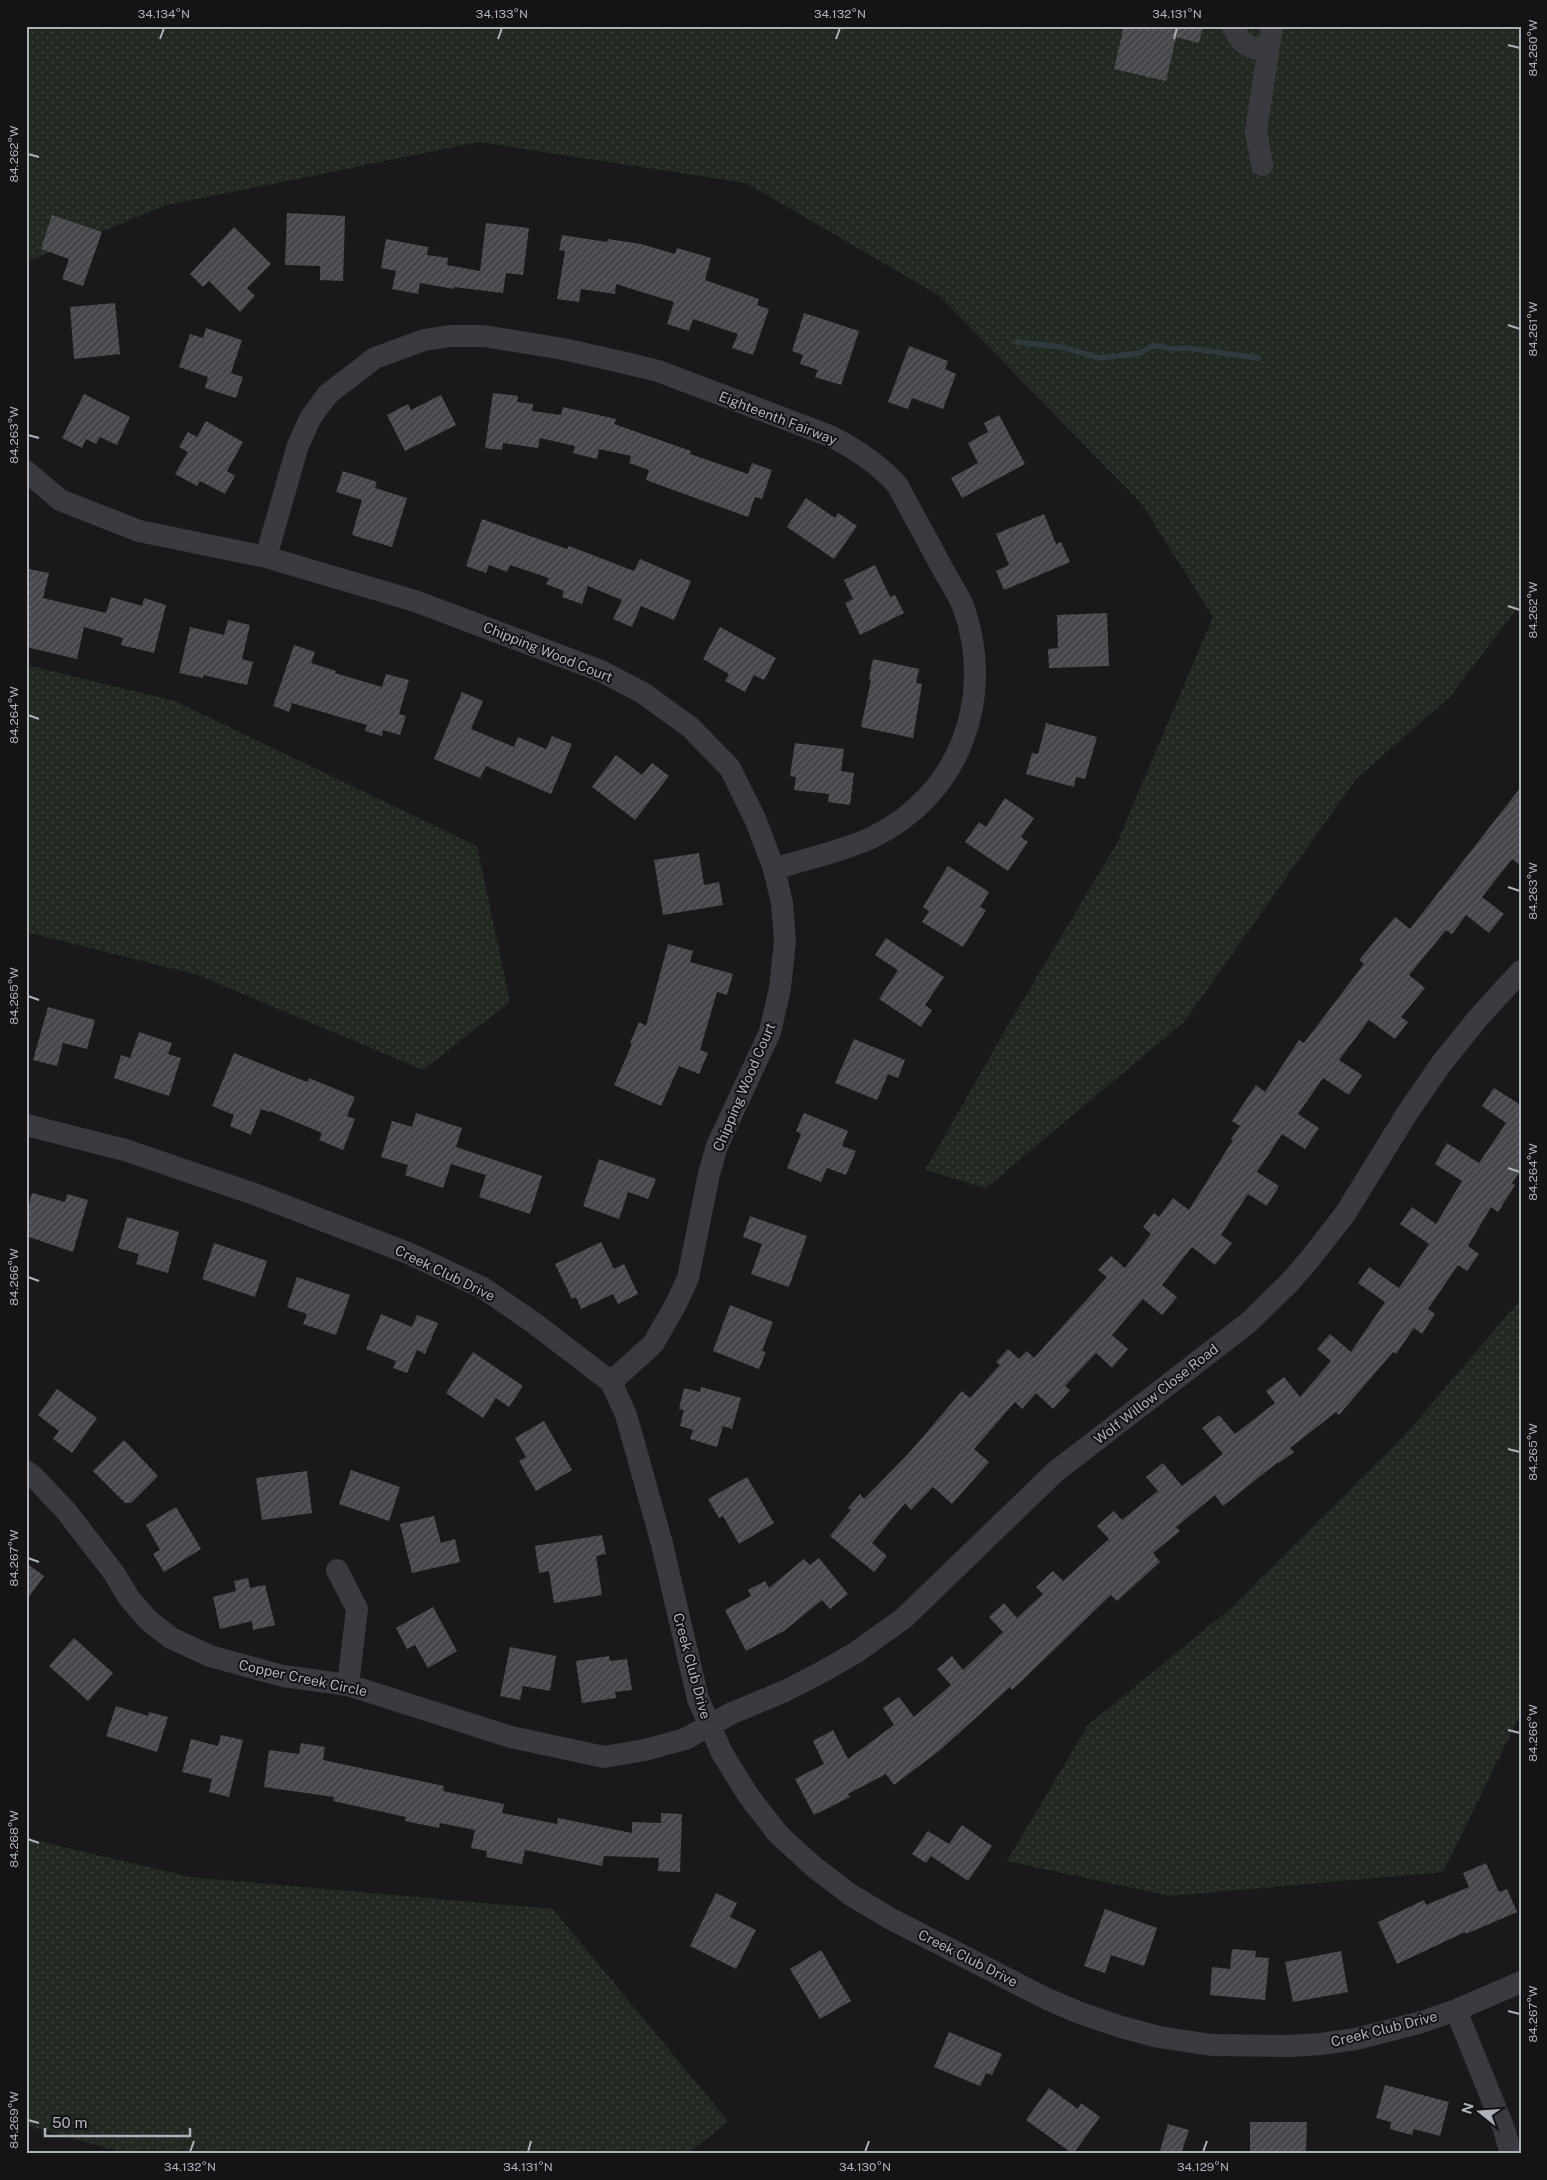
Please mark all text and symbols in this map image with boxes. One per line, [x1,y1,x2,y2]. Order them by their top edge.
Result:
text: 34.134°N [138,7,190,21]
text: 34.133°N [476,7,528,21]
text: 34.132°N [814,7,866,21]
text: 34.131°N [1152,7,1202,21]
text: 84.260°W [1526,19,1540,77]
text: 84.262°W [7,125,21,183]
text: 84.261°W [1526,301,1540,356]
street label: Eighteenth Fairway [717,388,840,448]
text: 84.263°W [7,406,21,464]
text: 84.262°W [1526,581,1540,639]
street label: Chipping Wood Court [481,619,615,685]
text: 84.264°W [7,686,21,744]
text: 84.263°W [1526,862,1540,920]
text: 84.265°W [7,967,21,1025]
street label: Chipping Wood Court [710,1020,778,1154]
text: 84.264°W [1526,1143,1540,1201]
street label: Creek Club Drive [392,1242,498,1304]
text: 84.266°W [7,1248,21,1306]
street label: Wolf Willow Close Road [1091,1341,1221,1447]
text: 84.265°W [1526,1423,1540,1481]
text: 84.267°W [7,1529,21,1586]
street label: Creek Club Drive [670,1611,714,1721]
street label: Copper Creek Circle [237,1657,369,1699]
text: 84.266°W [1526,1704,1540,1762]
text: 84.268°W [7,1810,21,1868]
street label: Creek Club Drive [916,1926,1020,1990]
text: 84.267°W [1526,1985,1540,2042]
street label: Creek Club Drive [1329,2008,1439,2050]
north arrow [1454,2088,1504,2138]
text: 84.269°W [7,2091,21,2149]
text: N [1458,2101,1477,2116]
scale bar [45,2105,190,2137]
text: 50 m [52,2114,87,2131]
text: 34.132°N [164,2160,216,2174]
text: 34.131°N [503,2160,553,2174]
text: 34.130°N [839,2160,891,2174]
text: 34.129°N [1177,2160,1229,2174]

